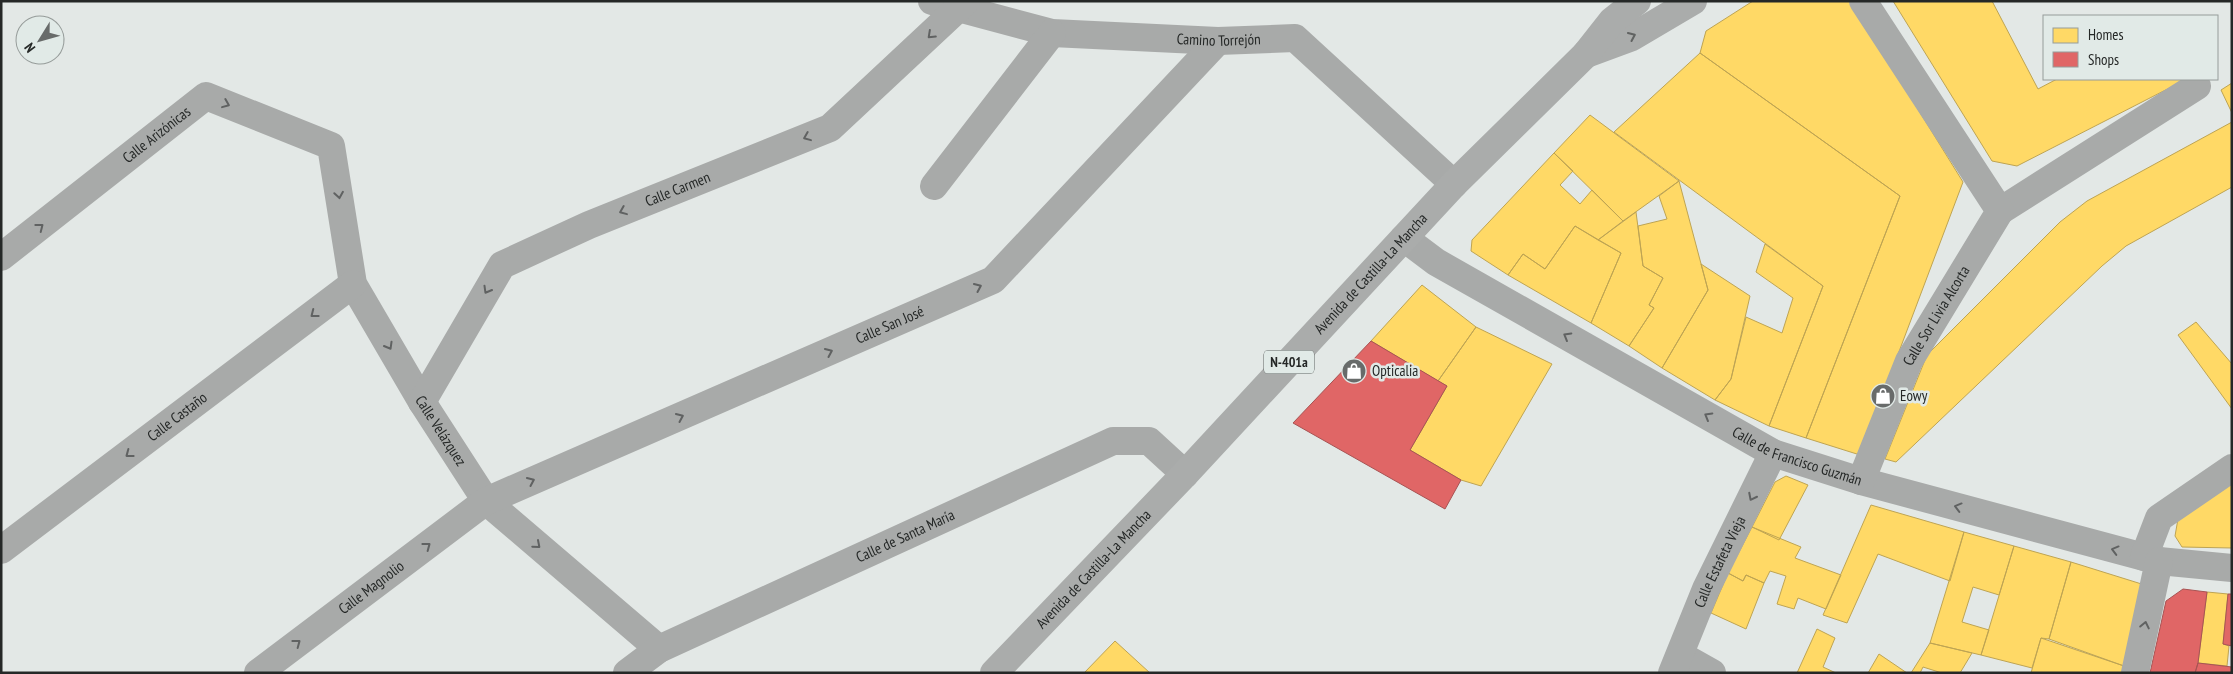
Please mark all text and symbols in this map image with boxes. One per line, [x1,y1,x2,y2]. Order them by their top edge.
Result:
north arrow [15,15,65,65]
legend [2043,15,2218,80]
text: Homes [2088,25,2124,44]
one-way arrow [928,29,937,38]
street label: Camino Torrejón [1176,29,1261,50]
one-way arrow [1627,32,1636,43]
text: N [20,39,39,56]
text: Shops [2088,50,2119,69]
one-way arrow [221,98,230,108]
street label: Calle Arizónicas [119,102,194,167]
one-way arrow [803,131,811,141]
street label: Calle Carmen [642,167,713,210]
one-way arrow [333,190,343,199]
one-way arrow [619,204,628,215]
street label: Avenida de Castilla-La Mancha [1310,209,1431,338]
one-way arrow [34,224,43,232]
street label: Calle Sor Livia Alcorta [1898,262,1974,368]
one-way arrow [973,282,982,293]
one-way arrow [483,285,493,294]
street label: Calle San José [852,301,927,348]
one-way arrow [311,308,320,317]
one-way arrow [1563,333,1572,343]
one-way arrow [383,341,393,350]
one-way arrow [824,347,833,358]
road number: N-401a [1264,351,1314,374]
shop icon: Opticalia [1341,358,1367,384]
place label: Opticalia [1372,361,1418,380]
shop icon: Eowy [1870,383,1896,409]
place label: Eowy [1900,386,1928,405]
street label: Calle Castaño [143,388,211,445]
street label: Calle Velázquez [411,392,471,469]
one-way arrow [675,412,684,423]
one-way arrow [1704,413,1713,423]
street label: Calle de Francisco Guzmán [1729,422,1864,490]
one-way arrow [125,448,135,457]
one-way arrow [526,477,535,488]
one-way arrow [1747,492,1758,501]
one-way arrow [1954,503,1962,513]
street label: Calle de Santa María [853,505,957,566]
street label: Avenida de Castilla-La Mancha [1032,505,1155,632]
street label: Calle Estafeta Vieja [1689,513,1749,610]
one-way arrow [532,539,541,548]
one-way arrow [421,543,431,552]
one-way arrow [2111,545,2119,555]
street label: Calle Magnolio [334,556,408,618]
one-way arrow [2139,621,2150,630]
one-way arrow [291,641,300,649]

